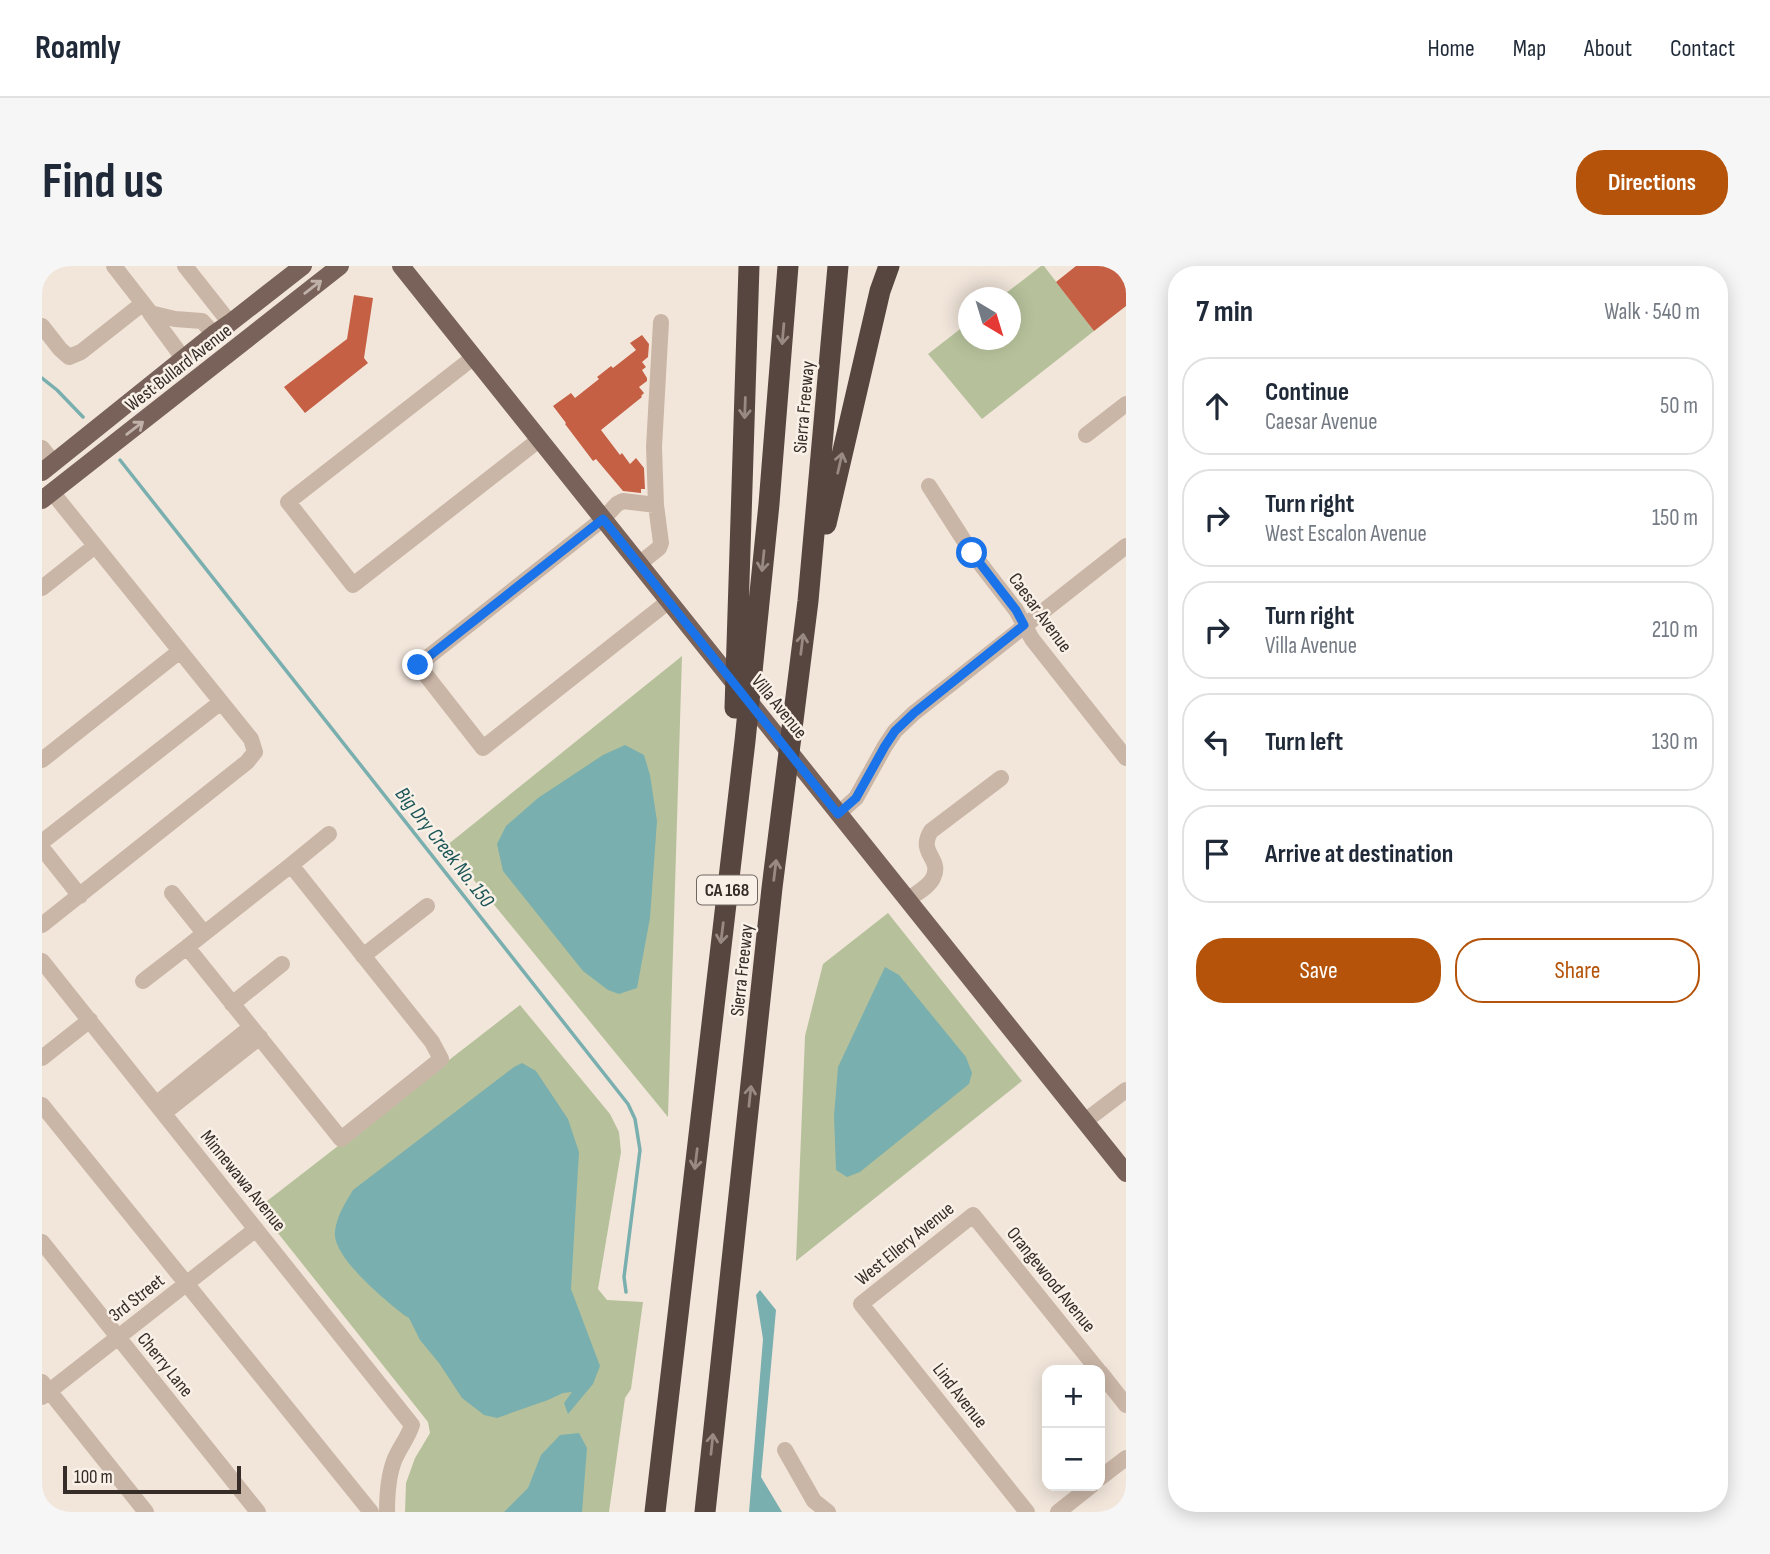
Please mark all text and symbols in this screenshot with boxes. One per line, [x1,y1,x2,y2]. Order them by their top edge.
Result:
text: Roamly [35,28,121,68]
text: Home [1427,34,1475,63]
text: Map [1513,34,1546,63]
text: About [1584,34,1632,63]
text: Contact [1670,34,1735,63]
button: Directions [1576,150,1728,215]
text: Find us [42,153,164,212]
one-way arrow [303,279,322,294]
north arrow [958,287,1021,350]
text: 7 min [1196,294,1253,330]
text: Walk · 540 m [1604,298,1700,326]
street label: West Bullard Avenue [121,320,237,417]
one-way arrow [776,322,789,345]
street label: Sierra Freeway [789,359,820,454]
text: Continue [1265,377,1349,408]
icon: ahead [1198,387,1236,425]
text: 50 m [1660,392,1698,420]
one-way arrow [738,396,752,419]
text: Caesar Avenue [1265,408,1377,436]
one-way arrow [125,420,143,435]
one-way arrow [834,452,847,475]
text: Turn right [1265,489,1354,520]
icon: right [1198,499,1236,537]
text: 150 m [1652,504,1698,532]
text: West Escalon Avenue [1265,520,1427,548]
route start [956,537,987,568]
one-way arrow [756,549,769,571]
street label: Caesar Avenue [1003,569,1076,657]
text: Turn right [1265,601,1354,632]
icon: right [1198,611,1236,649]
text: 210 m [1652,616,1698,644]
text: Villa Avenue [1265,632,1357,660]
one-way arrow [796,633,809,656]
route end [402,649,433,680]
street label: Villa Avenue [746,670,812,744]
icon: left [1198,723,1236,761]
text: Turn left [1265,727,1343,758]
text: 130 m [1652,728,1698,756]
water label: Big Dry Creek No. 150 [390,782,500,913]
icon: arrive [1198,835,1236,873]
text: Arrive at destination [1265,839,1453,870]
one-way arrow [768,859,781,882]
road number: CA 168 [697,876,757,904]
one-way arrow [716,921,729,944]
street label: Sierra Freeway [726,922,759,1017]
button: Save [1196,938,1441,1003]
button: Share [1455,938,1700,1003]
one-way arrow [744,1085,757,1108]
street label: Minnewawa Avenue [195,1126,291,1236]
one-way arrow [690,1147,703,1170]
street label: West Ellery Avenue [851,1197,959,1291]
street label: Orangewood Avenue [1001,1223,1100,1337]
street label: 3rd Street [105,1269,169,1327]
street label: Cherry Lane [132,1328,198,1402]
street label: Lind Avenue [927,1359,992,1433]
map controls [1042,1365,1105,1491]
button: + [1042,1365,1105,1428]
button: − [1042,1428,1105,1491]
one-way arrow [706,1433,719,1456]
scale bar [63,1463,242,1495]
text: 100 m [74,1466,113,1489]

